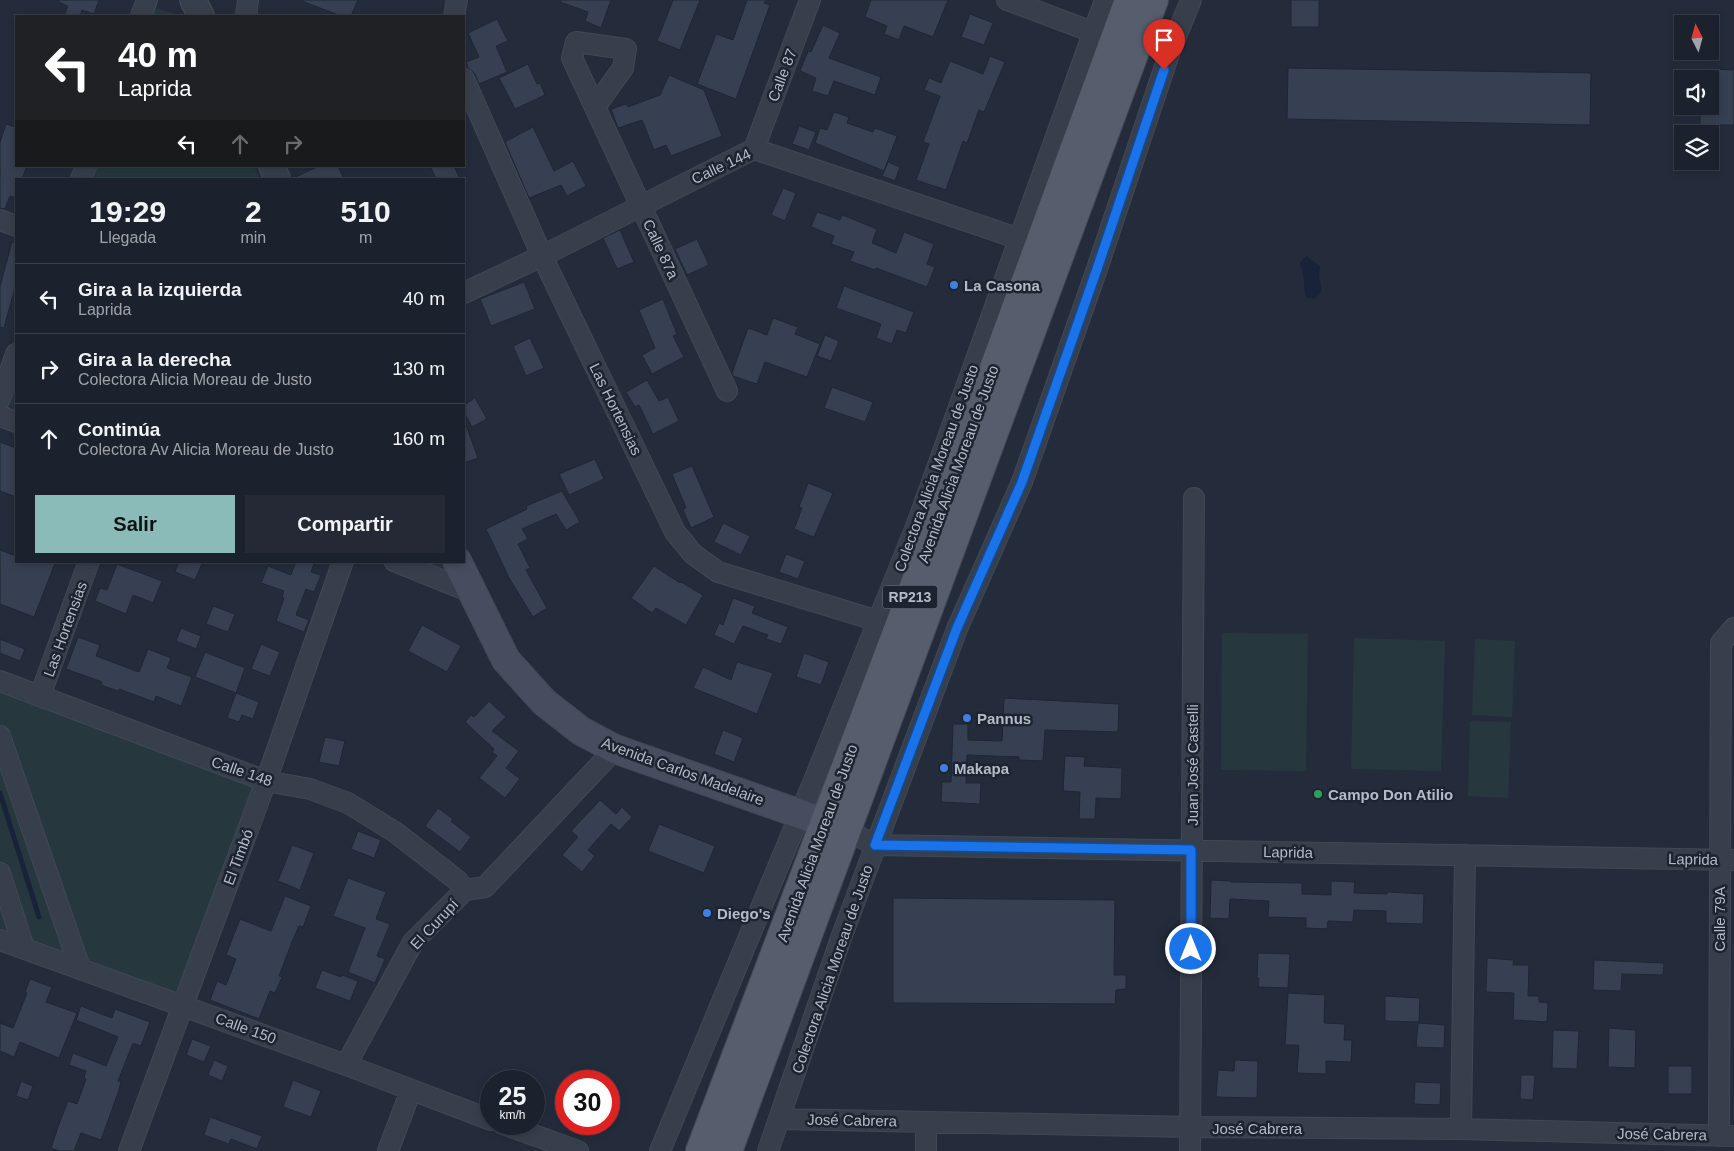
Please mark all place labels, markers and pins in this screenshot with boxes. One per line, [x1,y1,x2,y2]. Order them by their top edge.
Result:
pin [1143,19,1185,70]
place label: La Casona [964,277,1041,294]
marker: La Casona [948,279,960,291]
place label: Pannus [977,710,1031,727]
marker: Pannus [961,712,973,724]
place label: Makapa [954,760,1010,777]
marker: Makapa [938,762,950,774]
place label: Campo Don Atilio [1328,786,1453,803]
marker: Campo Don Atilio [1312,788,1324,800]
place label: Diego's [717,905,771,922]
marker: Diego's [701,907,713,919]

